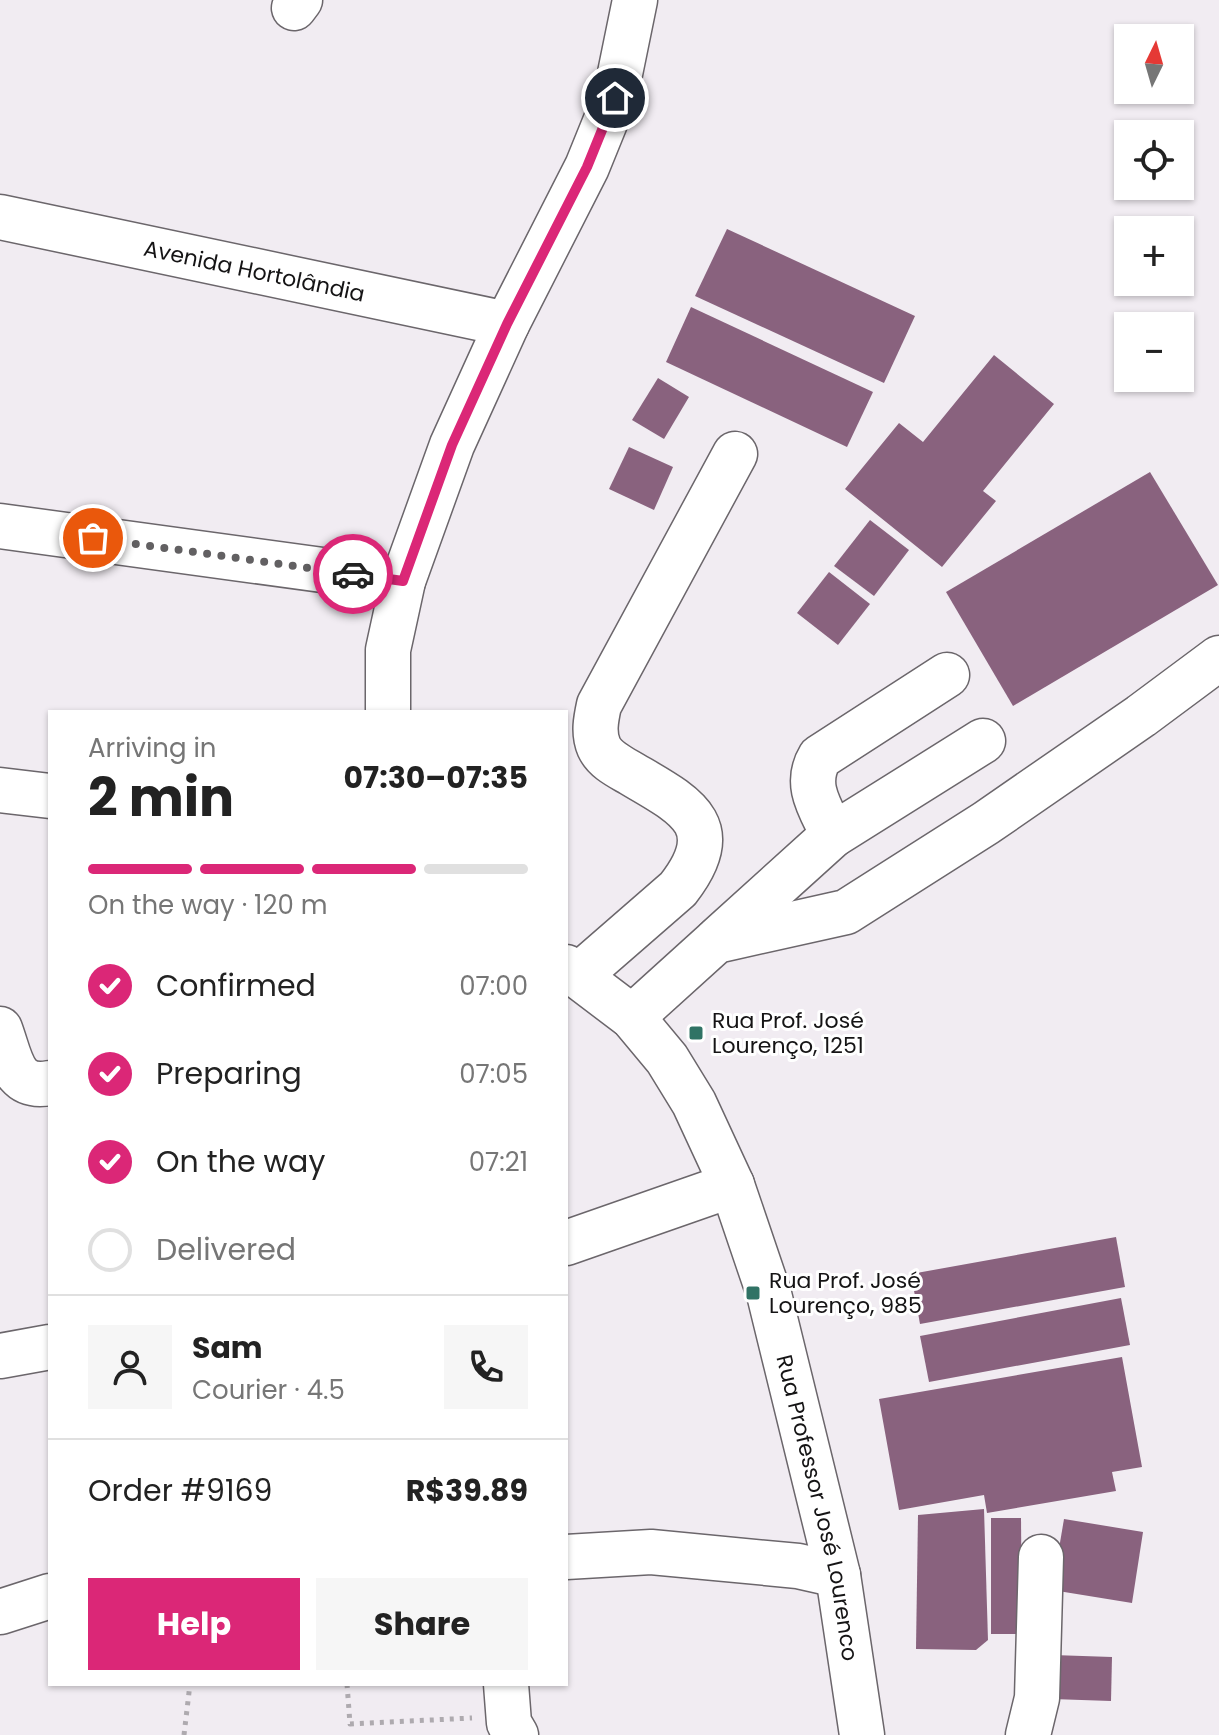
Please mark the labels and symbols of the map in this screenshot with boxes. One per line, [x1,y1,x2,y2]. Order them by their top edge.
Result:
north arrow [1114,24,1194,104]
pin [581,64,649,132]
street label: Avenida Hortolândia [141,232,368,309]
pin [59,504,127,572]
courier [313,534,393,614]
place label: Rua Prof. José Lourenço, 1251 [712,1005,864,1061]
marker: Rua Prof. José Lourenço, 1251 [687,1024,705,1042]
place label: Rua Prof. José Lourenço, 985 [769,1265,922,1321]
marker: Rua Prof. José Lourenço, 985 [744,1284,762,1302]
street label: Rua Professor José Lourenco [769,1351,866,1663]

